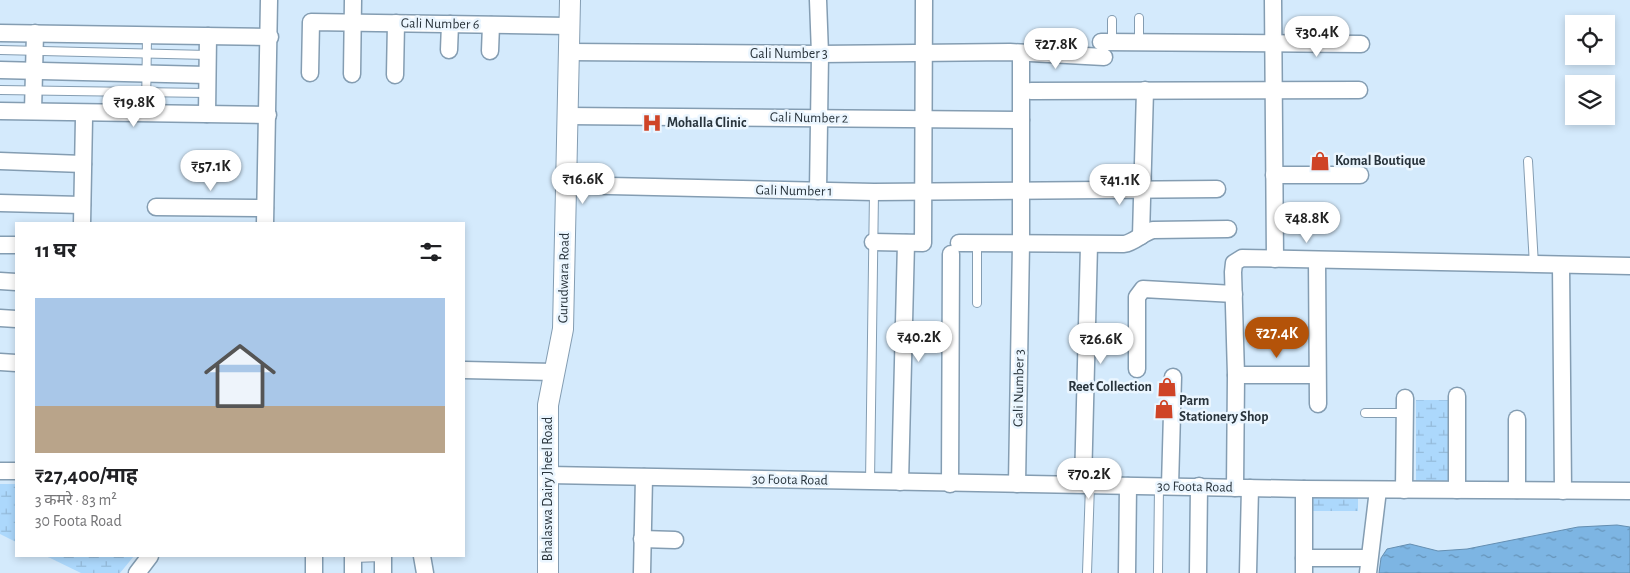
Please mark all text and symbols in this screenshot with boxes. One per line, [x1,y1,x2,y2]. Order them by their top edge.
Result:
pin: ₹30.4K [1276,15,1358,58]
map controls [1565,15,1615,125]
button: locate [1565,15,1615,65]
street label: Gali Number 6 [401,16,479,32]
text: ₹30.4K [1296,24,1339,40]
pin: ₹27.8K [1015,28,1097,70]
text: ₹27.8K [1035,36,1077,52]
street label: Gali Number 3 [750,47,828,61]
button: layers [1565,75,1615,125]
pin: ₹19.8K [93,86,175,128]
text: ₹19.8K [113,94,155,110]
street label: Gali Number 2 [770,110,848,126]
hospital icon: Mohalla Clinic [641,112,663,134]
place label: Mohalla Clinic [667,116,747,130]
pin: ₹57.1K [170,150,252,192]
shop icon: Komal Boutique [1309,150,1331,172]
place label: Komal Boutique [1335,154,1426,168]
text: ₹57.1K [191,158,231,174]
pin: ₹16.6K [542,162,624,205]
pin: ₹41.1K [1079,164,1161,206]
text: ₹16.6K [563,171,603,187]
text: ₹41.1K [1100,172,1140,188]
street label: Gali Number 1 [755,183,833,199]
pin: ₹48.8K [1266,202,1348,244]
text: ₹48.8K [1285,210,1329,226]
street label: Gurudwara Road [556,233,572,323]
icon: filters [417,238,445,266]
text: 11 घर [35,240,76,261]
pin: ₹27.4K [1236,316,1318,359]
pin: ₹40.2K [878,320,960,363]
pin: ₹26.6K [1060,322,1142,365]
text: ₹27.4K [1256,325,1298,341]
text: ₹40.2K [897,329,941,345]
icon: home [195,331,285,421]
text: ₹26.6K [1080,331,1122,347]
street label: Gali Number 3 [1011,349,1027,427]
shop icon: Reet Collection [1156,376,1178,398]
place label: Reet Collection [1068,380,1152,394]
place label: Parm Stationery Shop [1179,394,1269,424]
shop icon: Parm Stationery Shop [1153,398,1175,420]
street label: Bhalaswa Dairy Jheel Road [541,417,555,561]
pin: ₹70.2K [1048,458,1130,500]
text: ₹27,400/माह [35,465,138,486]
text: ₹70.2K [1068,466,1110,482]
street label: 30 Foota Road [752,472,828,488]
street label: 30 Foota Road [1157,479,1233,495]
text: 3 कमरे · 83 m² [35,492,117,508]
text: 30 Foota Road [35,513,122,529]

